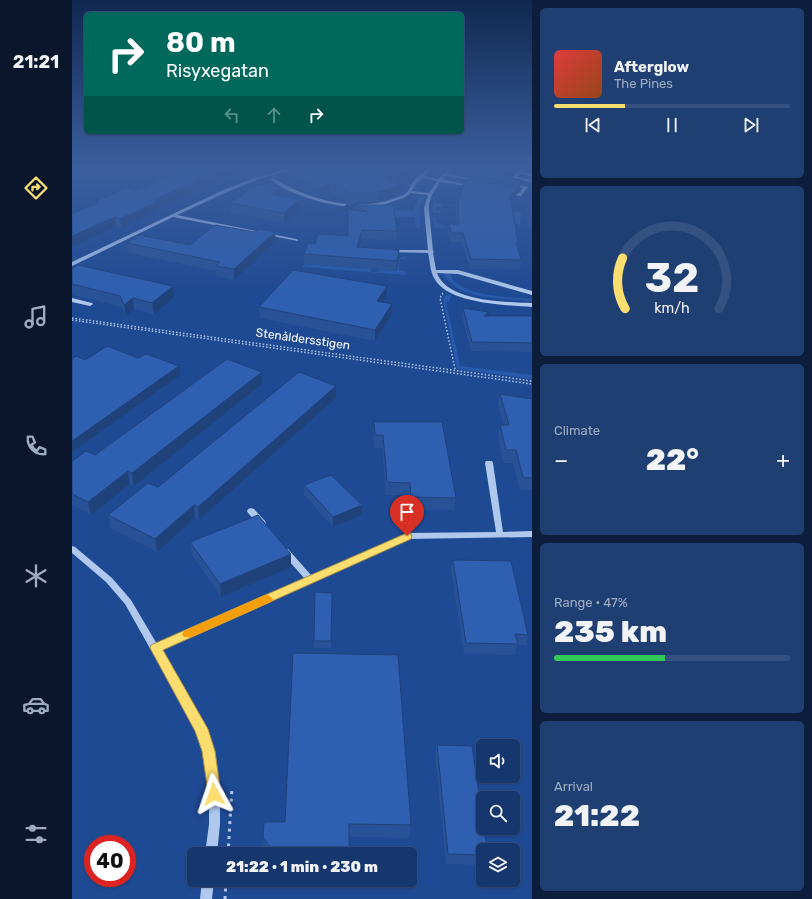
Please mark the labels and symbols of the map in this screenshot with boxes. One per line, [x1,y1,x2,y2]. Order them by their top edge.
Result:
street label: Stenåldersstigen [255,325,351,353]
pin [390,495,424,536]
position arrow [193,773,235,815]
speed limit sign: 40 [84,835,136,887]

